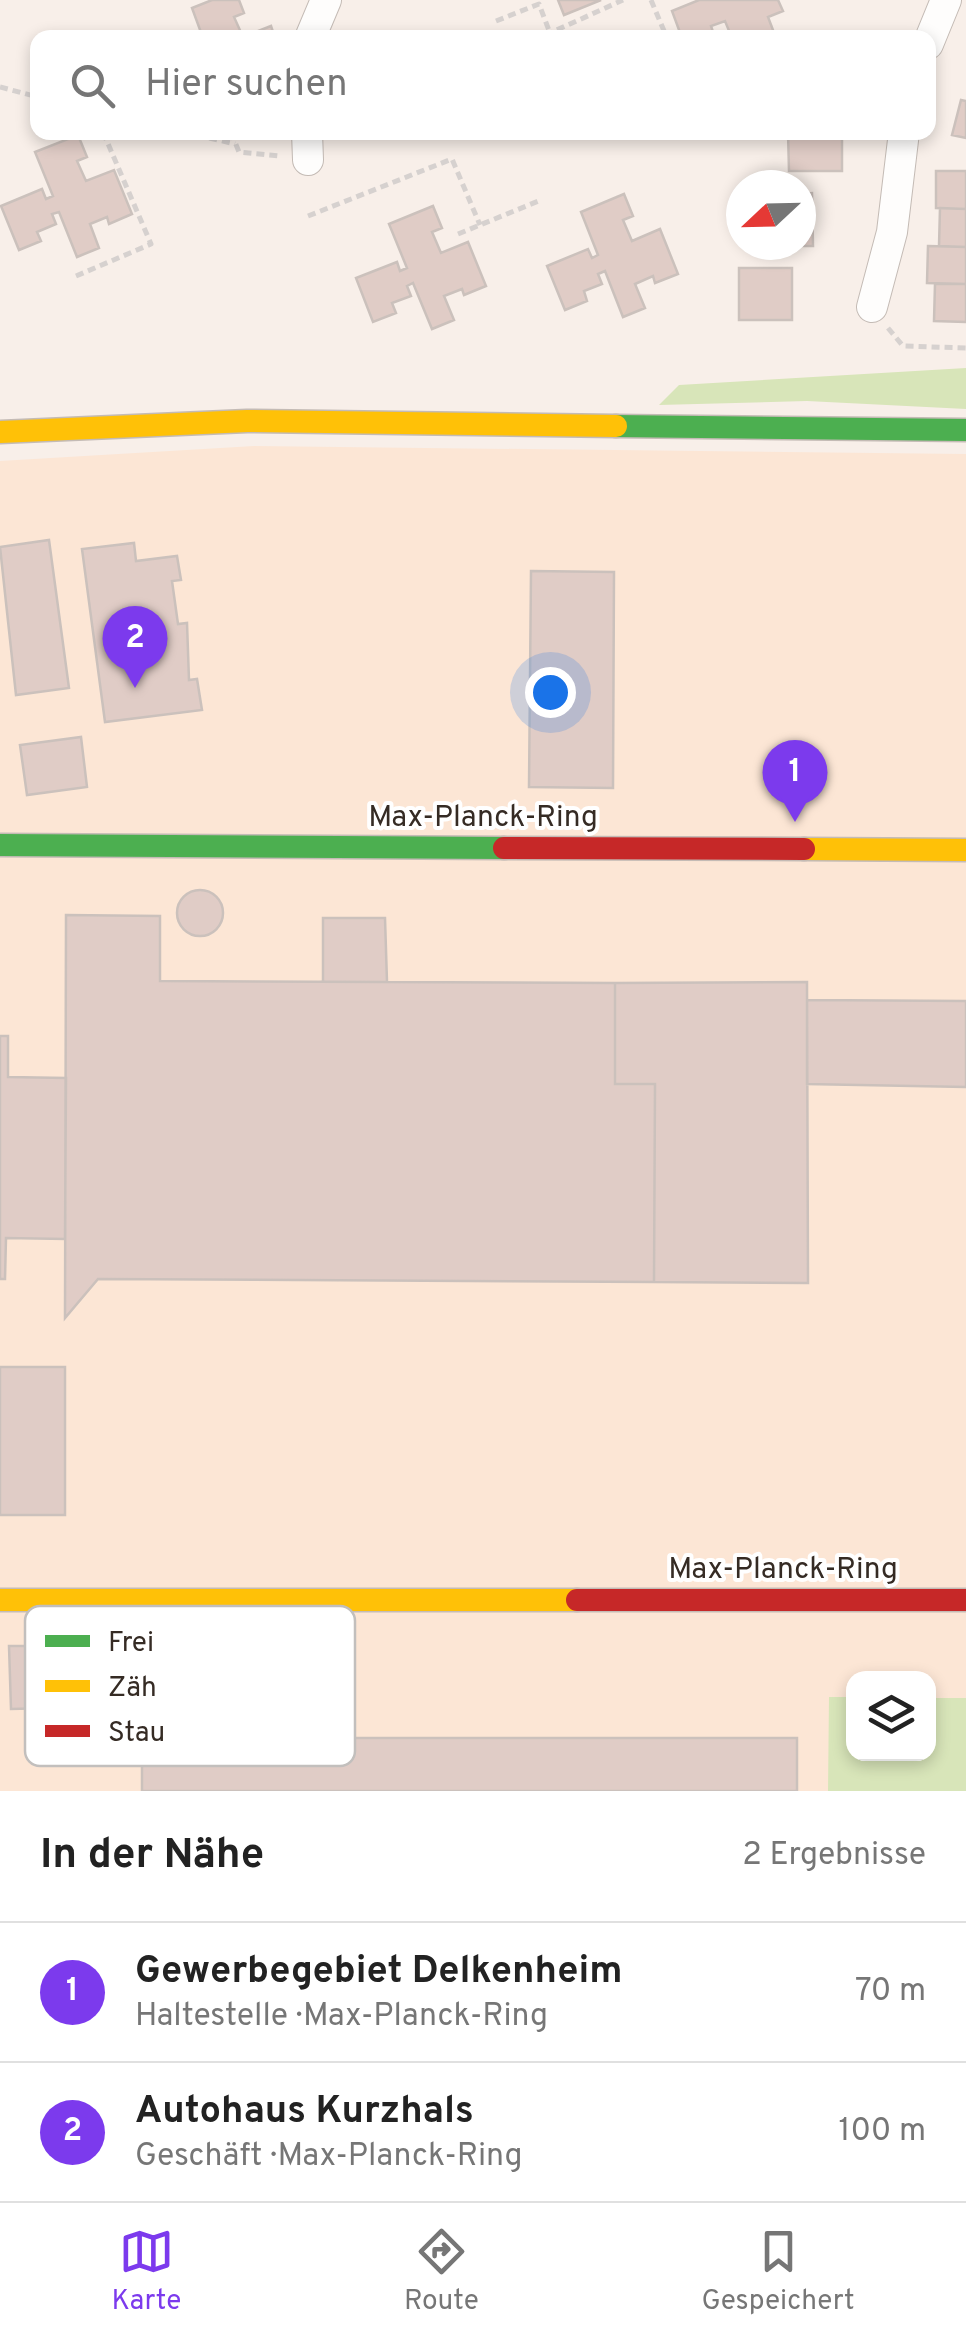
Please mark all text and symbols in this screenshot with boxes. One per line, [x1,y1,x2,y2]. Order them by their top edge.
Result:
search box [30,30,936,140]
icon: search [65,58,120,113]
text: Hier suchen [145,61,348,110]
north arrow [726,170,816,260]
pin: 2 [102,606,168,688]
your location [525,667,576,718]
pin: 1 [762,740,828,822]
street label: Max-Planck-Ring [368,800,598,837]
street label: Max-Planck-Ring [668,1552,898,1589]
legend [25,1606,355,1766]
text: Frei [108,1626,154,1662]
text: Zäh [108,1671,157,1707]
map controls [846,1671,936,1761]
button: layers [846,1671,936,1761]
text: Stau [108,1716,165,1752]
text: In der Nähe [40,1830,264,1883]
text: 2 Ergebnisse [742,1836,926,1876]
text: Gewerbegebiet Delkenheim [135,1948,622,1997]
text: 1 [66,1972,79,2012]
text: 70 m [855,1972,926,2012]
text: Haltestelle · Max-Planck-Ring [135,1997,548,2037]
text: Autohaus Kurzhals [135,2088,474,2137]
text: 2 [63,2112,82,2152]
text: 100 m [839,2112,926,2152]
text: Geschäft · Max-Planck-Ring [135,2137,523,2177]
tab: Karte [111,2224,181,2320]
tab: Route [404,2224,479,2320]
tab: Gespeichert [702,2224,855,2320]

